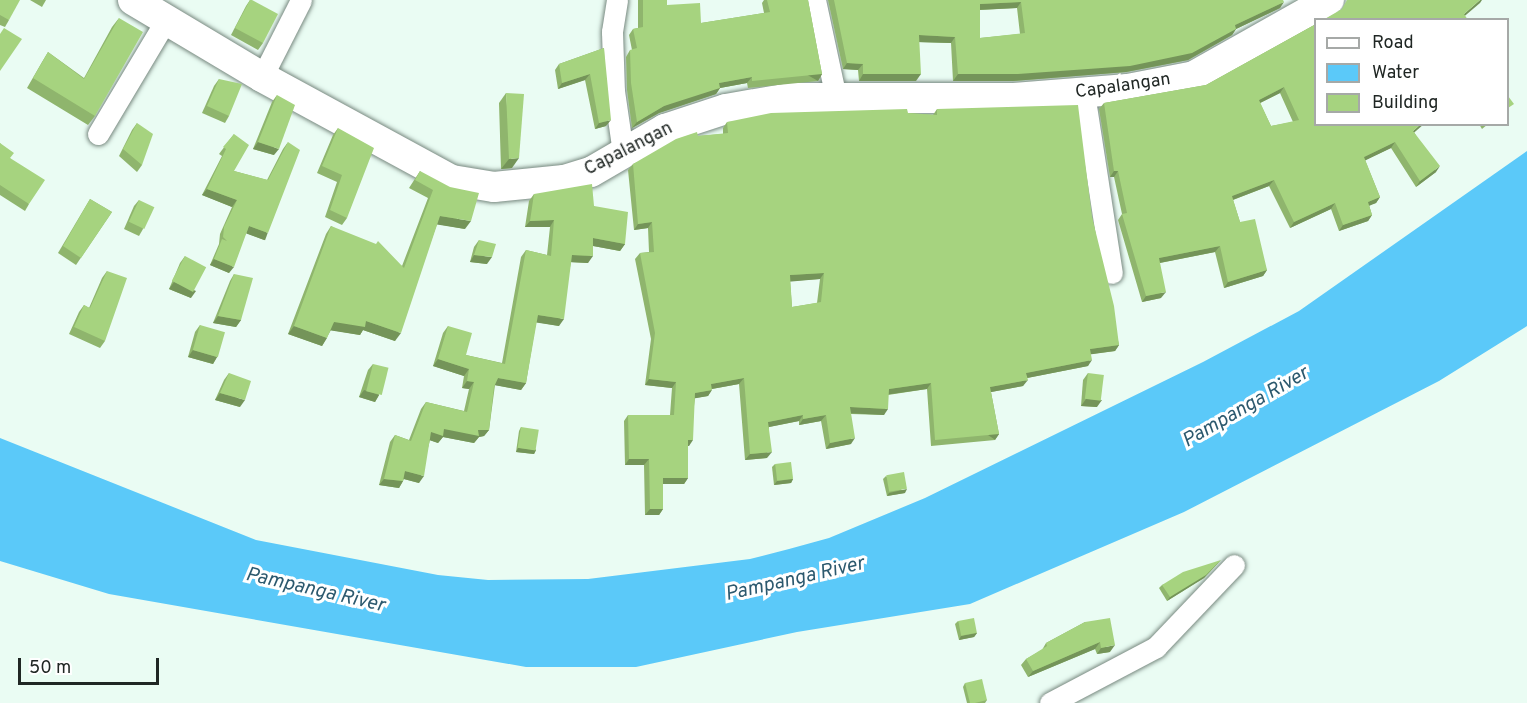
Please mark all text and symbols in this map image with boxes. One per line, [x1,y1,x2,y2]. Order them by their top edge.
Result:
legend [1314,18,1509,126]
text: Road [1372,32,1414,55]
text: Water [1372,62,1419,85]
street label: Capalangan [1074,70,1172,104]
text: Building [1372,92,1438,115]
street label: Capalangan [581,119,677,181]
water label: Pampanga River [1179,362,1313,454]
water label: Pampanga River [723,552,867,608]
water label: Pampanga River [243,563,387,619]
scale bar [21,646,162,684]
text: 50 m [29,657,71,680]

